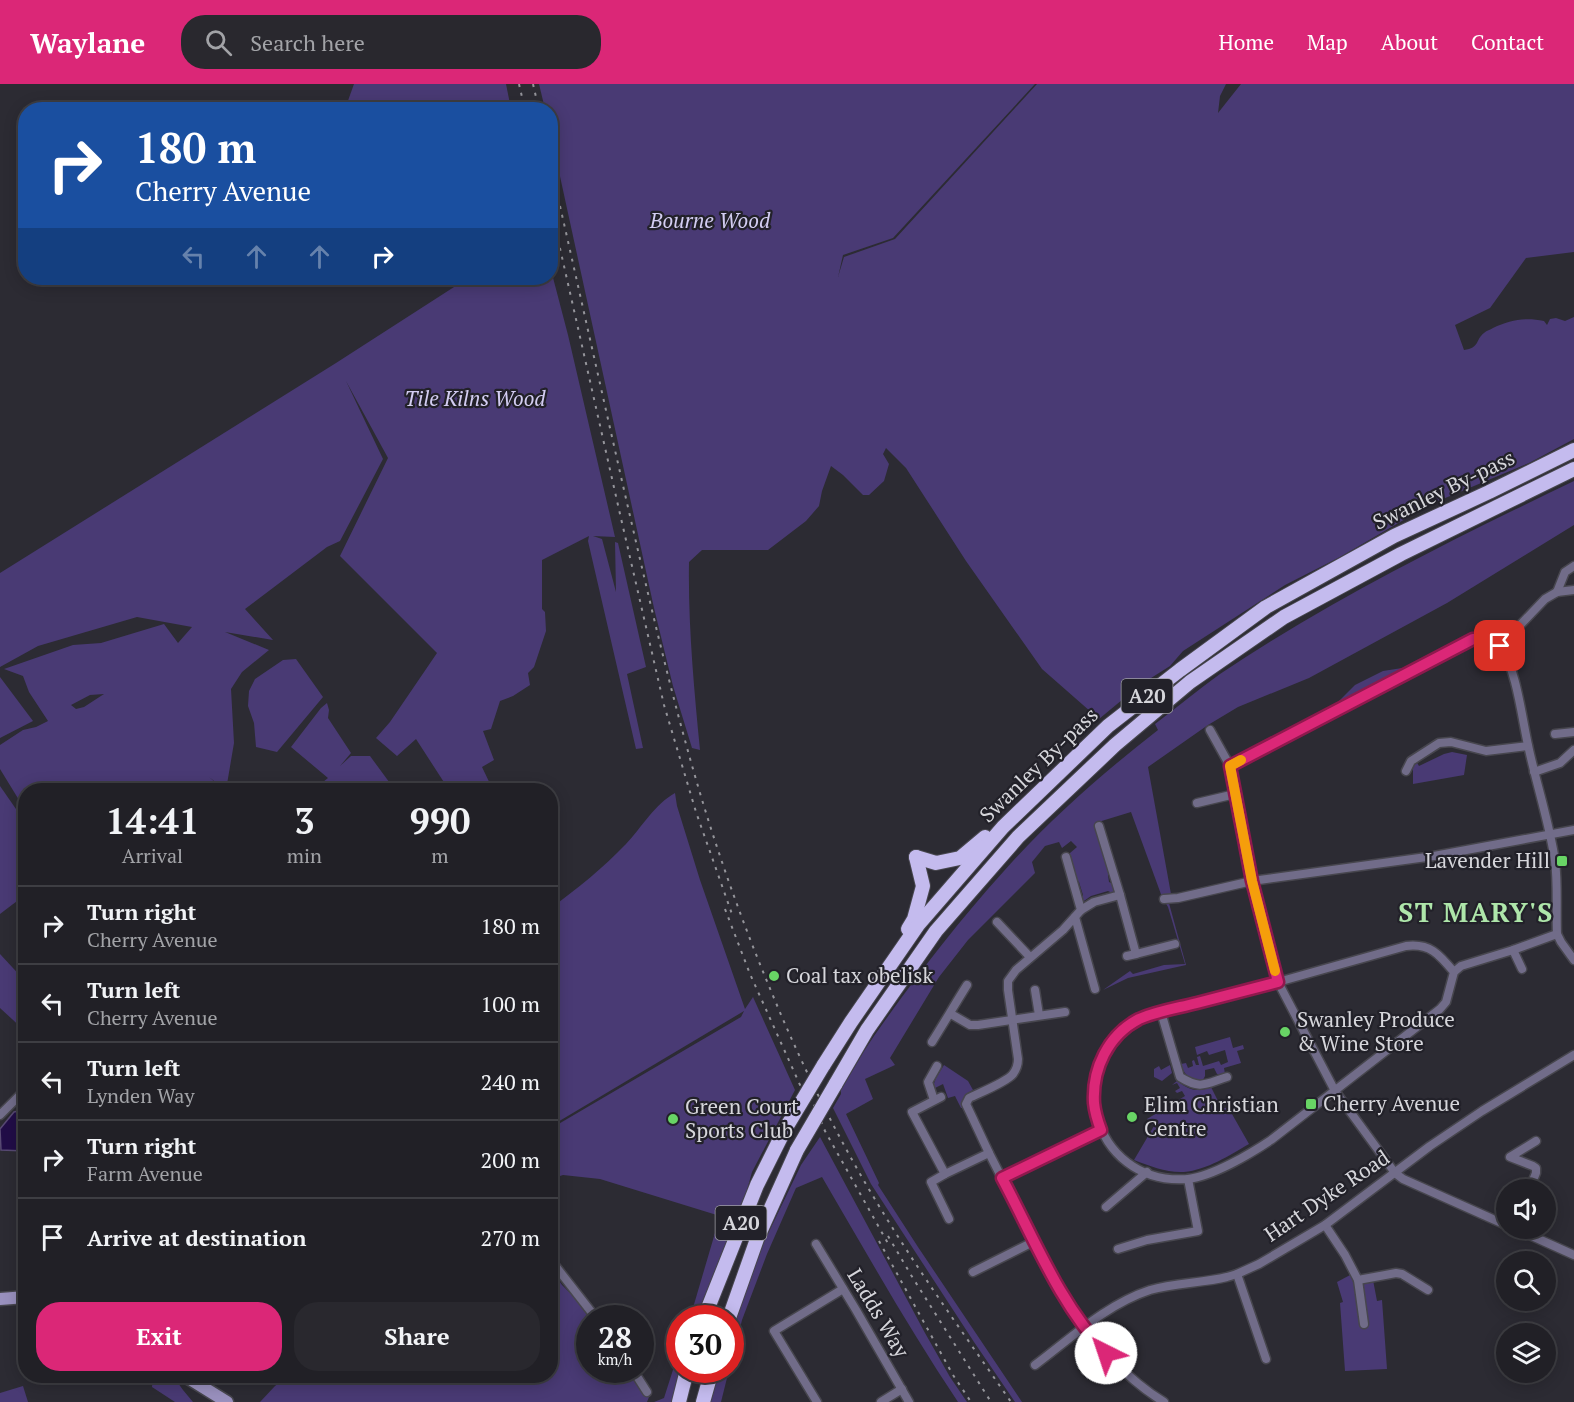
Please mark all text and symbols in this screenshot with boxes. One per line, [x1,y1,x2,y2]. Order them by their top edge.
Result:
search box [181,15,601,69]
text: Waylane [30,24,145,61]
icon: search [202,26,235,59]
text: Search here [250,28,365,57]
text: Home [1218,28,1274,56]
text: Map [1307,28,1348,56]
text: About [1381,28,1438,56]
text: Contact [1471,28,1544,56]
text: 180 m [135,119,256,175]
icon: right [36,126,114,204]
text: Cherry Avenue [135,173,311,209]
park label: Bourne Wood [649,206,771,234]
icon: left [177,240,210,273]
icon: ahead [240,240,273,273]
icon: ahead [303,240,336,273]
icon: right [366,240,399,273]
park label: Tile Kilns Wood [404,384,546,412]
street label: Swanley By-pass [1368,443,1519,536]
pin [1474,620,1525,671]
icon: arrive [1483,629,1516,662]
road number: A20 [1122,679,1172,713]
street label: Swanley By-pass [973,701,1104,828]
text: 14:41 [106,797,199,844]
text: 3 [294,797,315,844]
text: 990 [409,797,470,844]
text: Arrival [122,842,183,869]
text: min [287,842,322,869]
text: m [431,842,449,869]
place label: Lavender Hill [1425,846,1550,874]
marker: Lavender Hill [1555,854,1569,868]
district label: ST MARY'S [1398,894,1554,930]
text: Turn right [87,897,196,926]
icon: right [36,909,69,942]
text: 180 m [480,911,540,940]
text: Cherry Avenue [87,926,217,953]
place label: Coal tax obelisk [786,961,933,989]
marker: Coal tax obelisk [767,969,781,983]
text: Turn left [87,975,180,1004]
icon: left [36,987,69,1020]
text: 100 m [480,989,540,1018]
text: Cherry Avenue [87,1004,217,1031]
place label: Swanley Produce & Wine Store [1297,1005,1455,1057]
marker: Swanley Produce & Wine Store [1278,1025,1292,1039]
text: Turn left [87,1053,180,1082]
icon: left [36,1065,69,1098]
text: 240 m [480,1067,540,1096]
text: Lynden Way [87,1082,194,1109]
place label: Cherry Avenue [1323,1089,1460,1117]
place label: Elim Christian Centre [1144,1090,1279,1142]
place label: Green Court Sports Club [685,1092,799,1144]
marker: Cherry Avenue [1304,1097,1318,1111]
marker: Elim Christian Centre [1125,1110,1139,1124]
marker: Green Court Sports Club [666,1112,680,1126]
text: Turn right [87,1131,196,1160]
icon: right [36,1143,69,1176]
street label: Hart Dyke Road [1258,1143,1395,1247]
text: 200 m [480,1145,540,1174]
text: Farm Avenue [87,1160,203,1187]
map controls [1496,1179,1556,1383]
button: sound [1496,1179,1556,1239]
road number: A20 [716,1206,766,1240]
icon: arrive [36,1221,69,1254]
text: Arrive at destination [87,1223,306,1252]
text: 270 m [480,1223,540,1252]
button: search [1496,1251,1556,1311]
street label: Ladds Way [841,1263,917,1363]
button: Exit [36,1302,282,1371]
button: Share [294,1302,540,1371]
speed limit sign: 30 [666,1305,744,1383]
text: 28 [598,1317,632,1357]
position arrow [1074,1321,1138,1385]
button: layers [1496,1323,1556,1383]
text: km/h [598,1349,632,1369]

